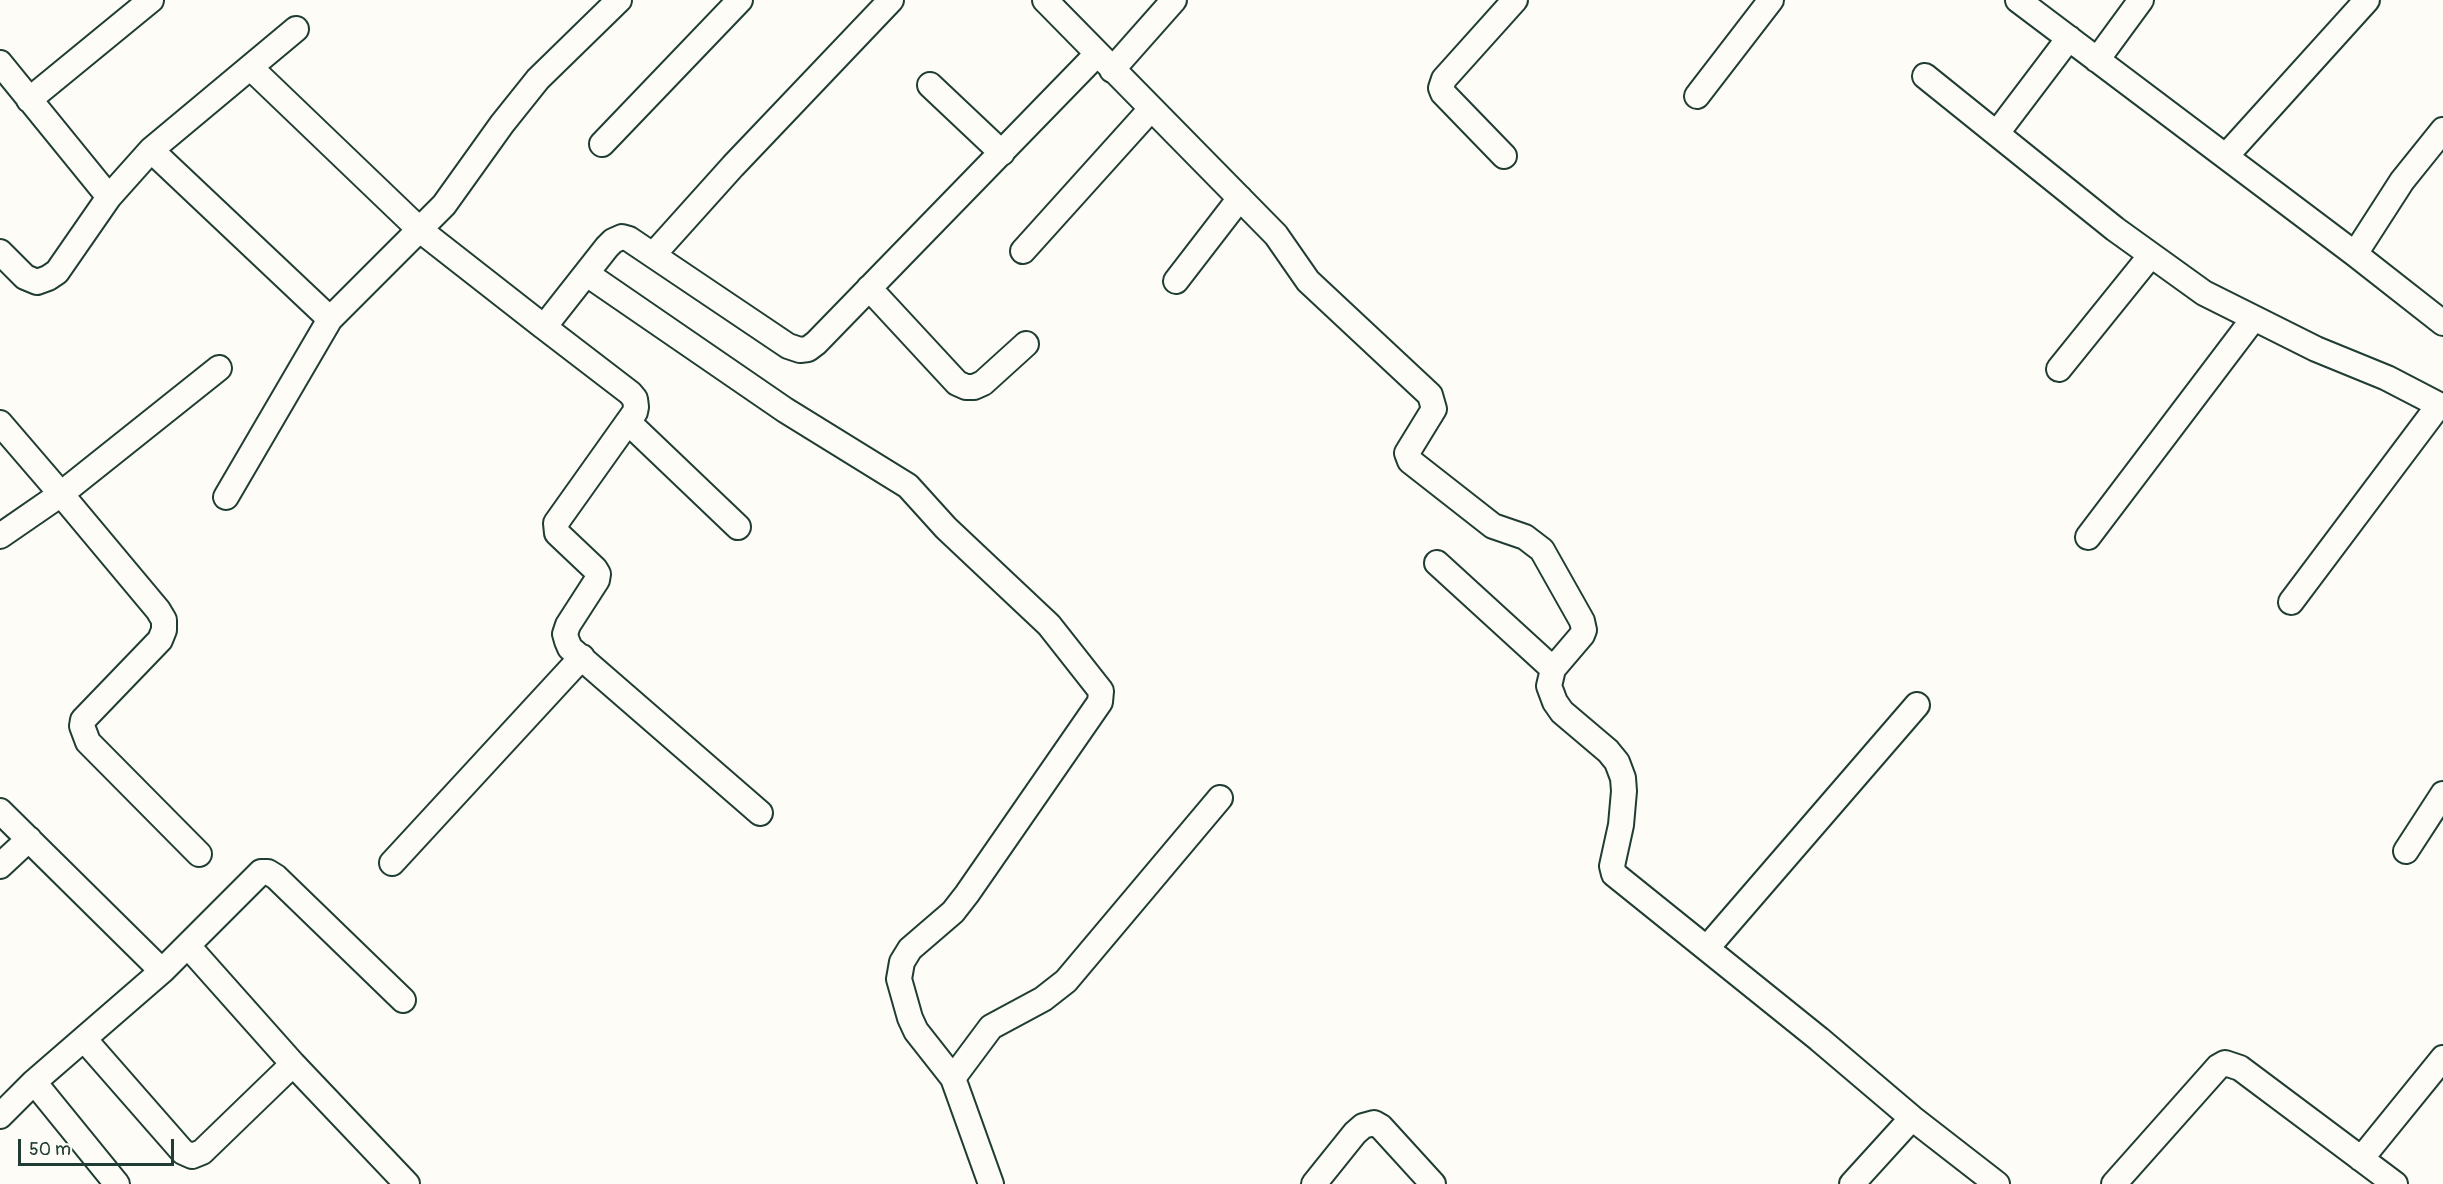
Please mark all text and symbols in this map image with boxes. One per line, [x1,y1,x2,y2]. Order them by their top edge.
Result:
scale bar [21,1127,177,1165]
text: 50 m [29,1138,71,1161]

